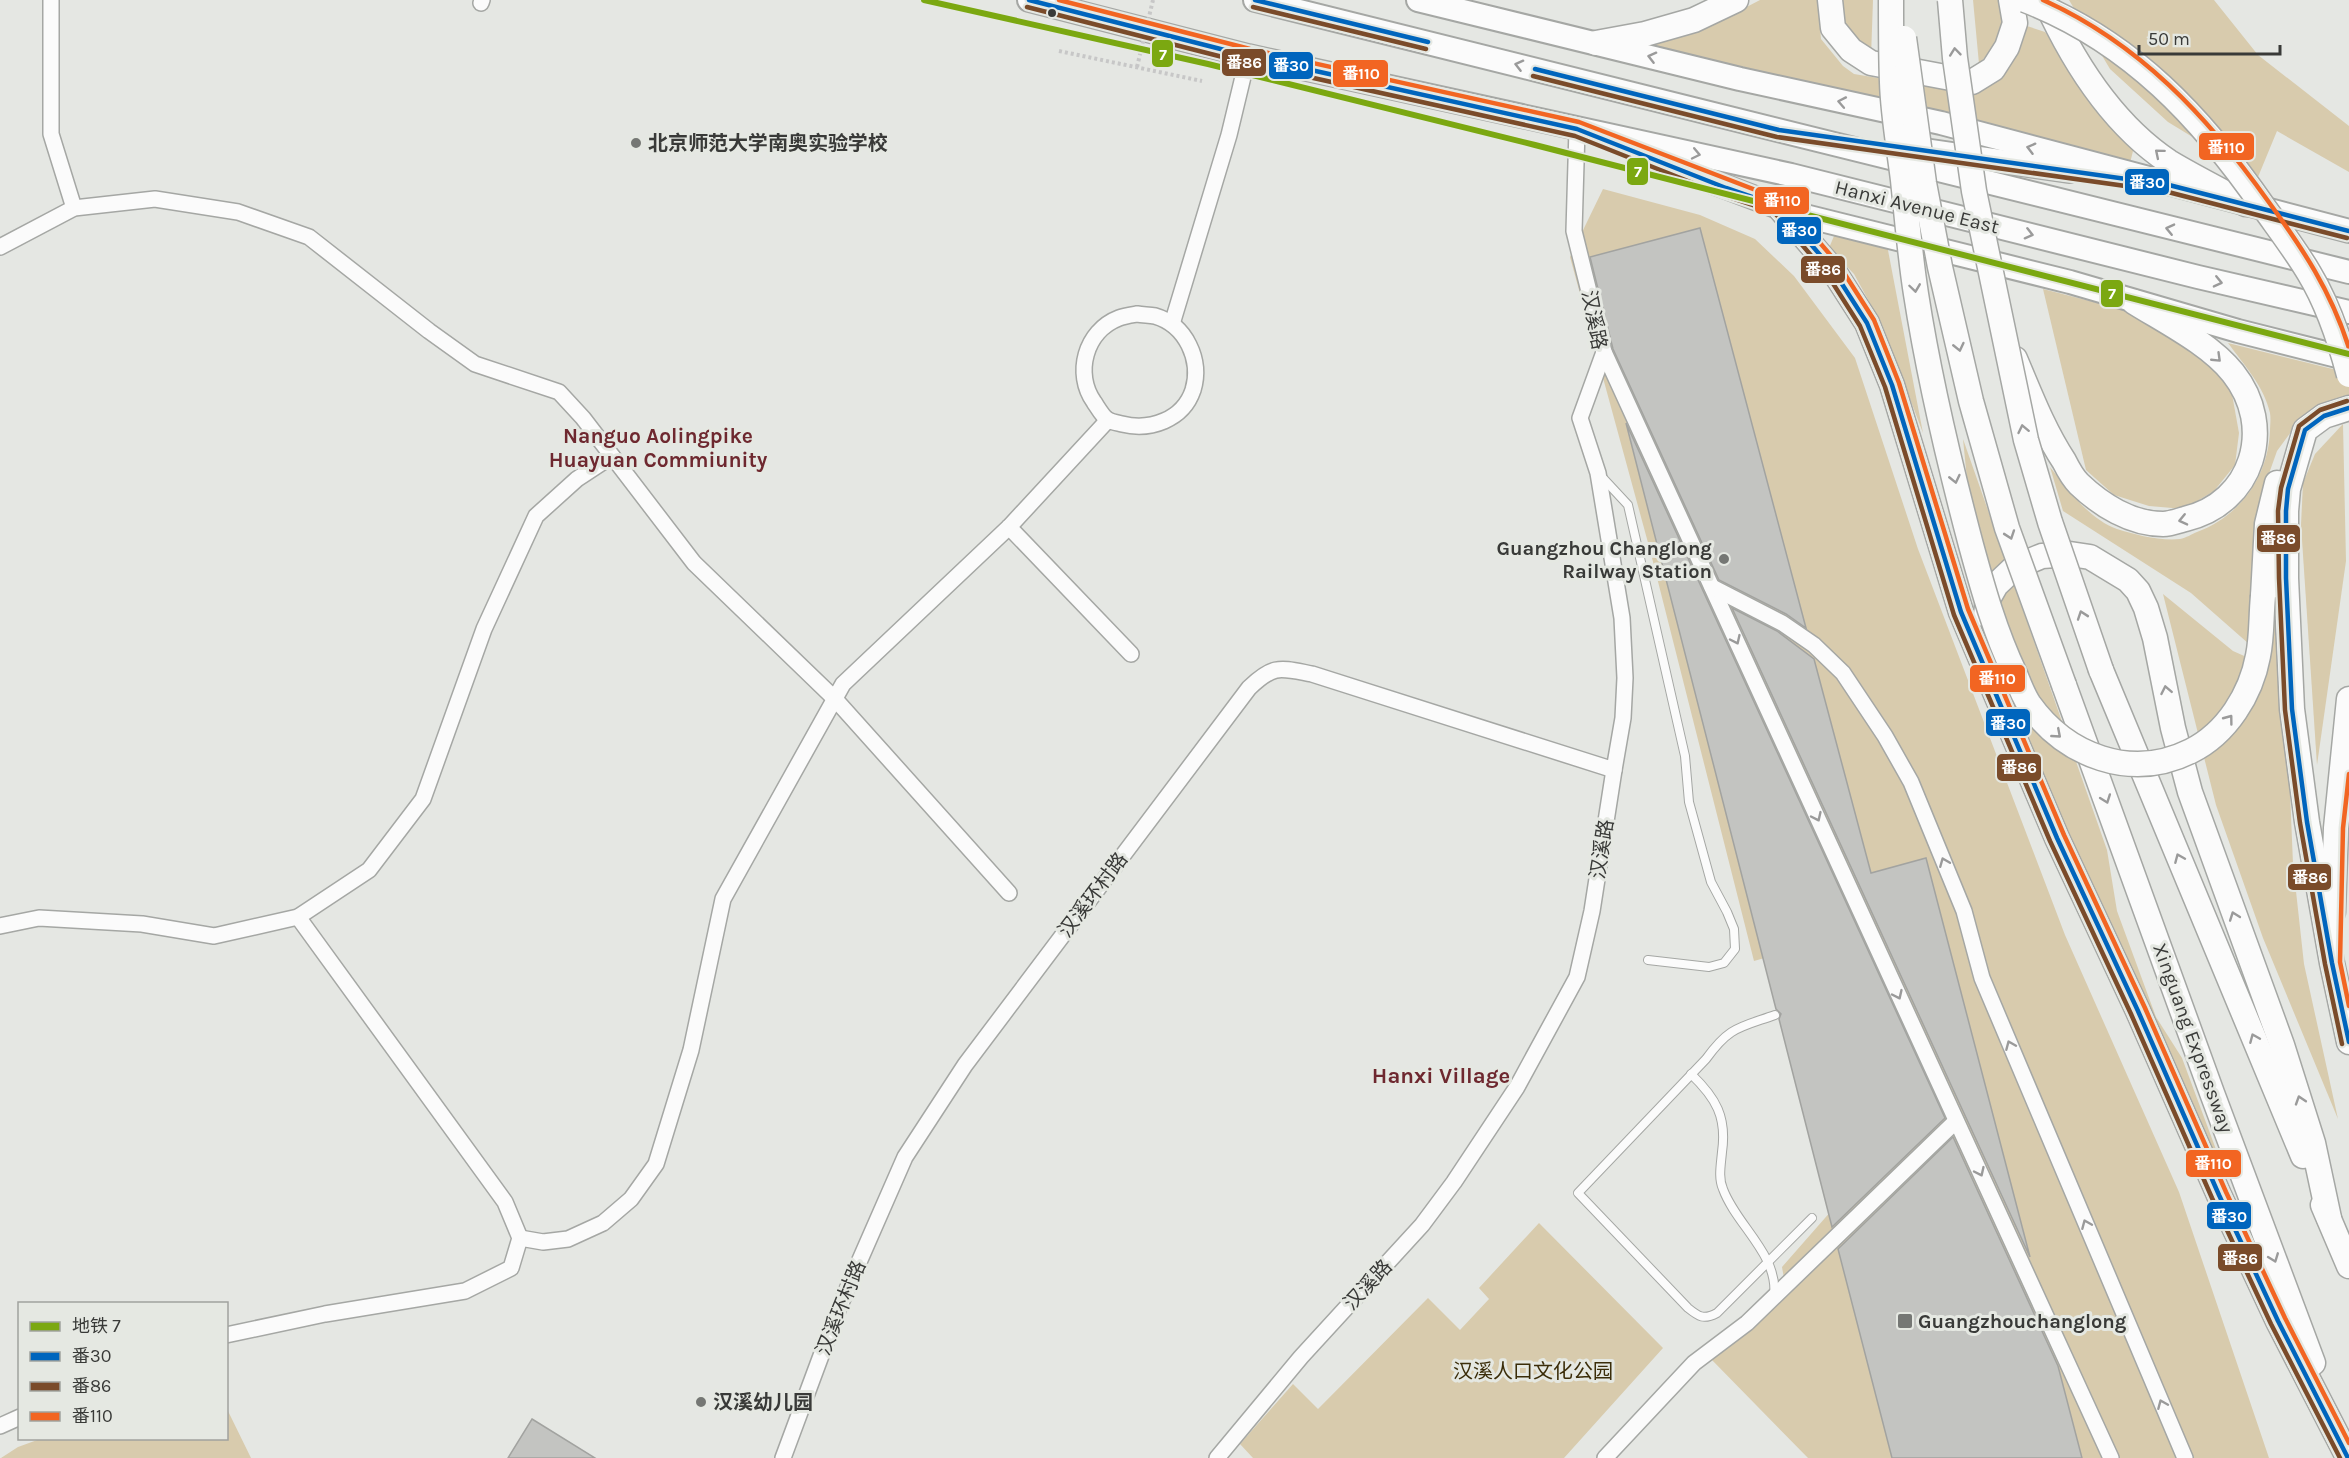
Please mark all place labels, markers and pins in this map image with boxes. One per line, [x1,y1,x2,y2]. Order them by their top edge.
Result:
unlabelled marker [1046,7,1058,19]
place label: 北京师范大学南奥实验学校 [648,132,888,155]
marker: 北京师范大学南奥实验学校 [629,136,643,150]
place label: Guangzhou Changlong Railway Station [1496,537,1712,583]
marker: Guangzhou Changlong Railway Station [1717,552,1731,566]
place label: Guangzhouchanglong [1918,1310,2127,1333]
marker: Guangzhouchanglong [1896,1312,1914,1330]
place label: 汉溪幼儿园 [713,1391,813,1414]
marker: 汉溪幼儿园 [694,1395,708,1409]

